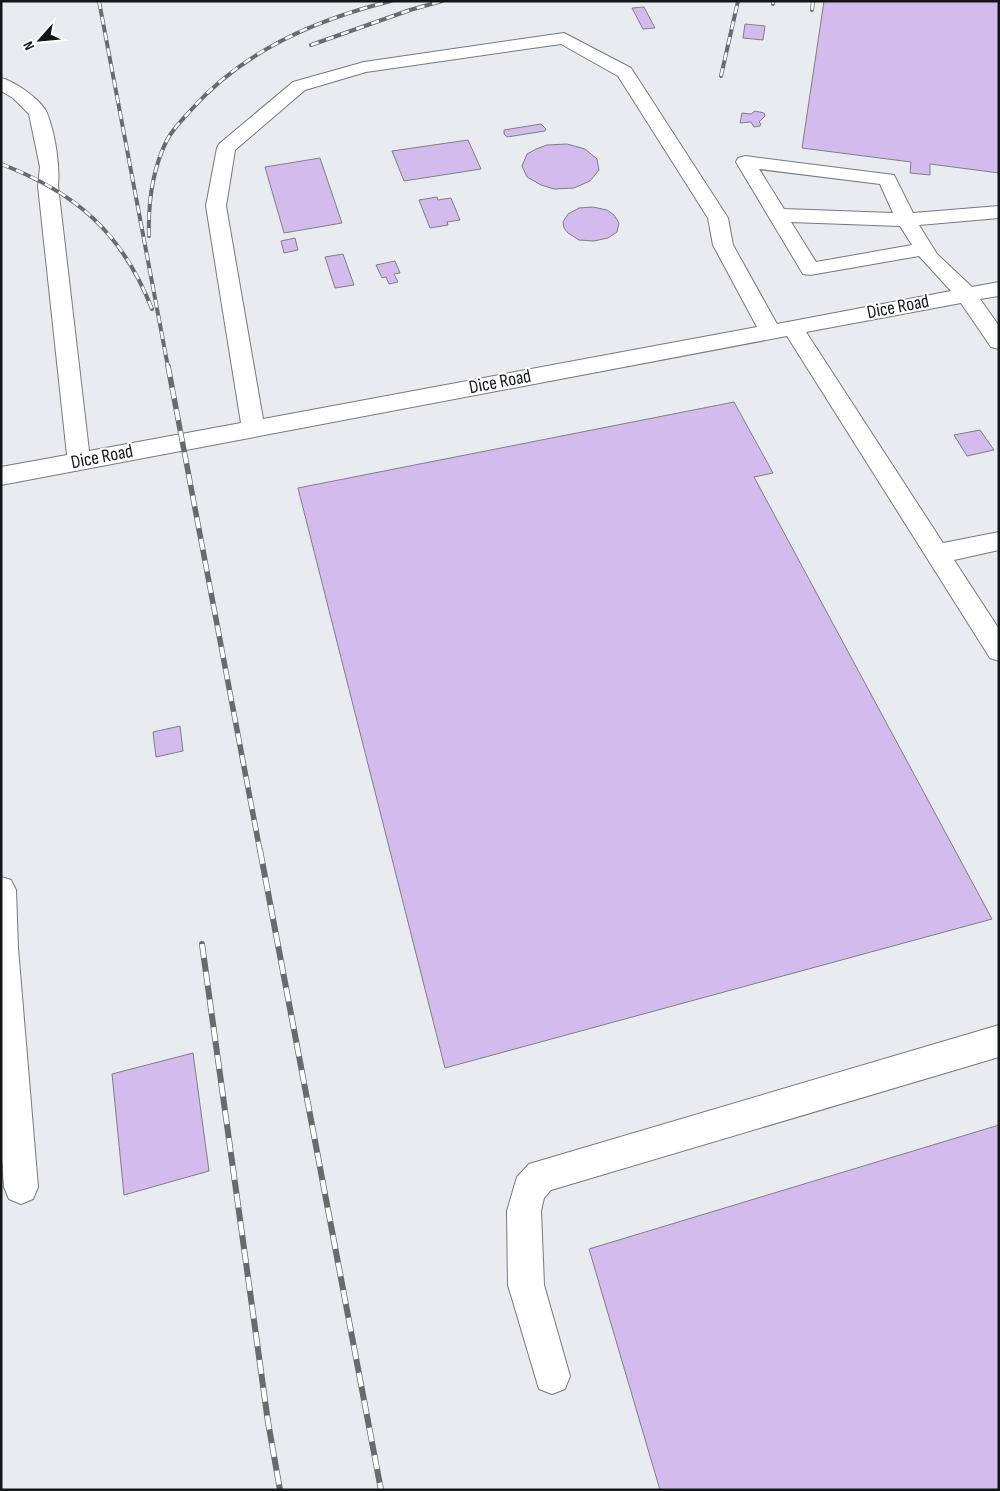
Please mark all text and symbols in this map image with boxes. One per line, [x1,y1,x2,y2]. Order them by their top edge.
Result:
north arrow [15,15,65,65]
text: N [20,38,38,53]
street label: Dice Road [865,290,931,324]
street label: Dice Road [467,365,533,399]
street label: Dice Road [69,440,135,474]

